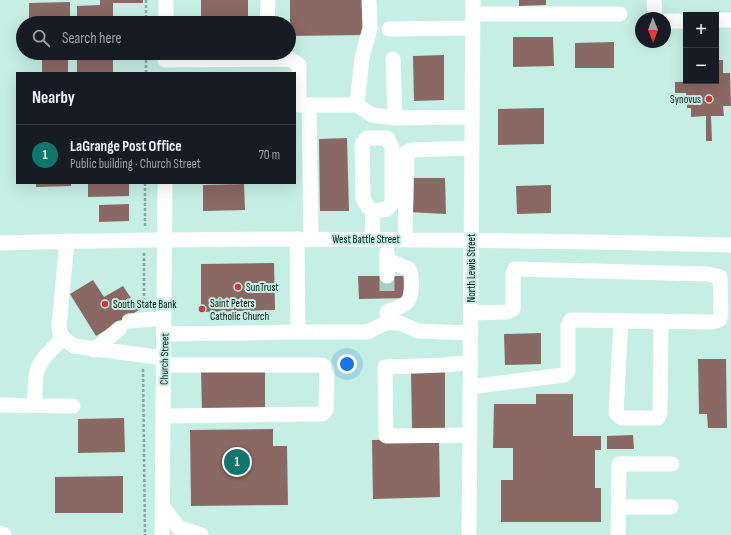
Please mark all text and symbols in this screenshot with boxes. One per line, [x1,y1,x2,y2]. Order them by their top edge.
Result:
north arrow [635,12,671,48]
map controls [683,12,719,84]
button: + [683,12,719,48]
search box [16,16,296,60]
icon: search [30,27,52,49]
text: Search here [62,29,122,48]
button: − [683,48,719,84]
text: Nearby [32,88,75,108]
place label: Synovus [670,93,701,106]
marker: Synovus [704,94,714,104]
text: LaGrange Post Office [70,137,182,156]
text: 1 [42,147,48,163]
text: 70 m [259,147,280,163]
text: Public building · Church Street [70,156,201,172]
street label: West Battle Street [332,233,401,246]
street label: North Lewis Street [465,233,478,302]
place label: SunTrust [246,281,279,294]
marker: SunTrust [233,282,243,292]
place label: Saint Peters Catholic Church [210,297,270,323]
place label: South State Bank [113,298,177,311]
marker: South State Bank [100,299,110,309]
marker: Saint Peters Catholic Church [197,304,207,314]
street label: Church Street [158,332,171,385]
your location [337,354,357,374]
pin: 1 [224,447,250,477]

